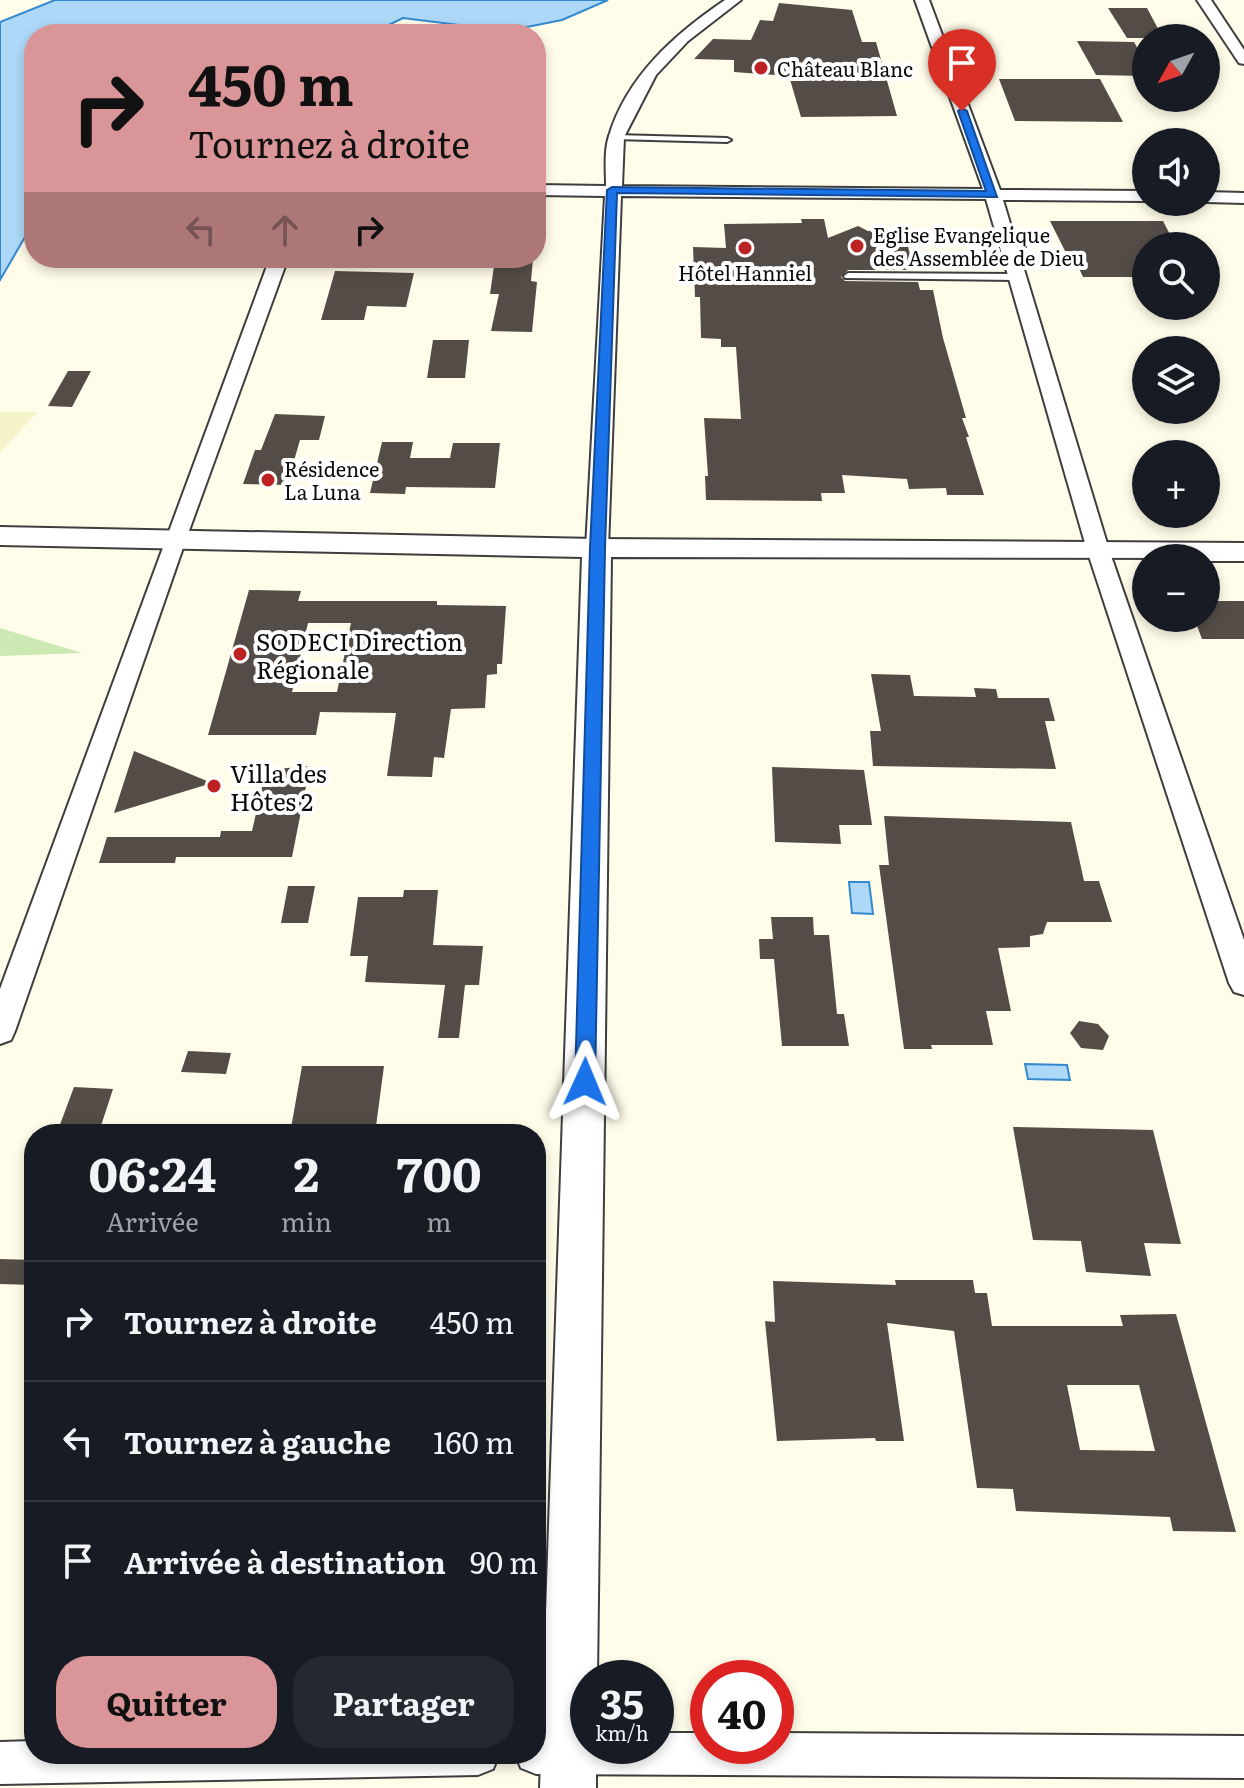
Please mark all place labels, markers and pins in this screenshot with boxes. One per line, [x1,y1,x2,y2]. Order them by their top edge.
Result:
pin [928,29,996,111]
place label: Château Blanc [777,53,913,83]
marker: Château Blanc [752,59,770,77]
place label: Eglise Evangelique des Assemblée de Dieu [873,219,1085,272]
marker: Eglise Evangelique des Assemblée de Dieu [848,237,866,255]
marker: Hôtel Hanniel [736,239,754,257]
place label: Hôtel Hanniel [678,257,812,287]
place label: Résidence La Luna [284,453,379,506]
marker: Résidence La Luna [259,471,277,489]
place label: SODECI Direction Régionale [256,623,463,686]
marker: SODECI Direction Régionale [231,645,249,663]
place label: Villa des Hôtes 2 [230,755,327,818]
marker: Villa des Hôtes 2 [205,777,223,795]

